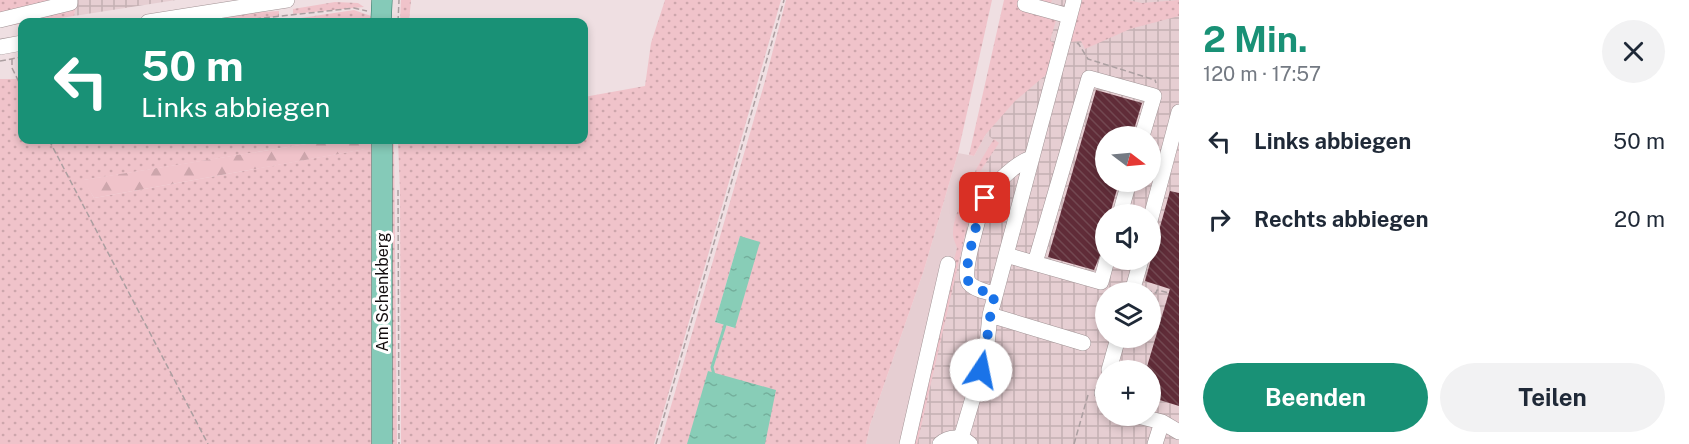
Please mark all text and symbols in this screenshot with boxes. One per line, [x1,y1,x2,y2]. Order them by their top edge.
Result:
text: 2 Min. [1203,18,1308,60]
button: close [1602,20,1665,83]
text: 50 m [141,41,244,90]
icon: left [42,42,120,120]
text: 120 m · 17:57 [1203,62,1321,86]
text: Links abbiegen [141,91,330,123]
icon: left [1203,125,1236,158]
north arrow [1095,126,1161,192]
map controls [1095,126,1161,426]
text: Links abbiegen [1254,128,1411,154]
text: 50 m [1613,128,1665,154]
pin [959,172,1010,223]
icon: arrive [968,181,1001,214]
icon: right [1203,203,1236,236]
button: sound [1095,204,1161,270]
text: Rechts abbiegen [1254,206,1429,232]
text: 20 m [1614,206,1665,232]
street label: Am Schenkberg [373,232,392,352]
button: layers [1095,282,1161,348]
position arrow [949,338,1013,402]
button: + [1095,360,1161,426]
button: Beenden [1203,363,1428,432]
button: Teilen [1440,363,1665,432]

